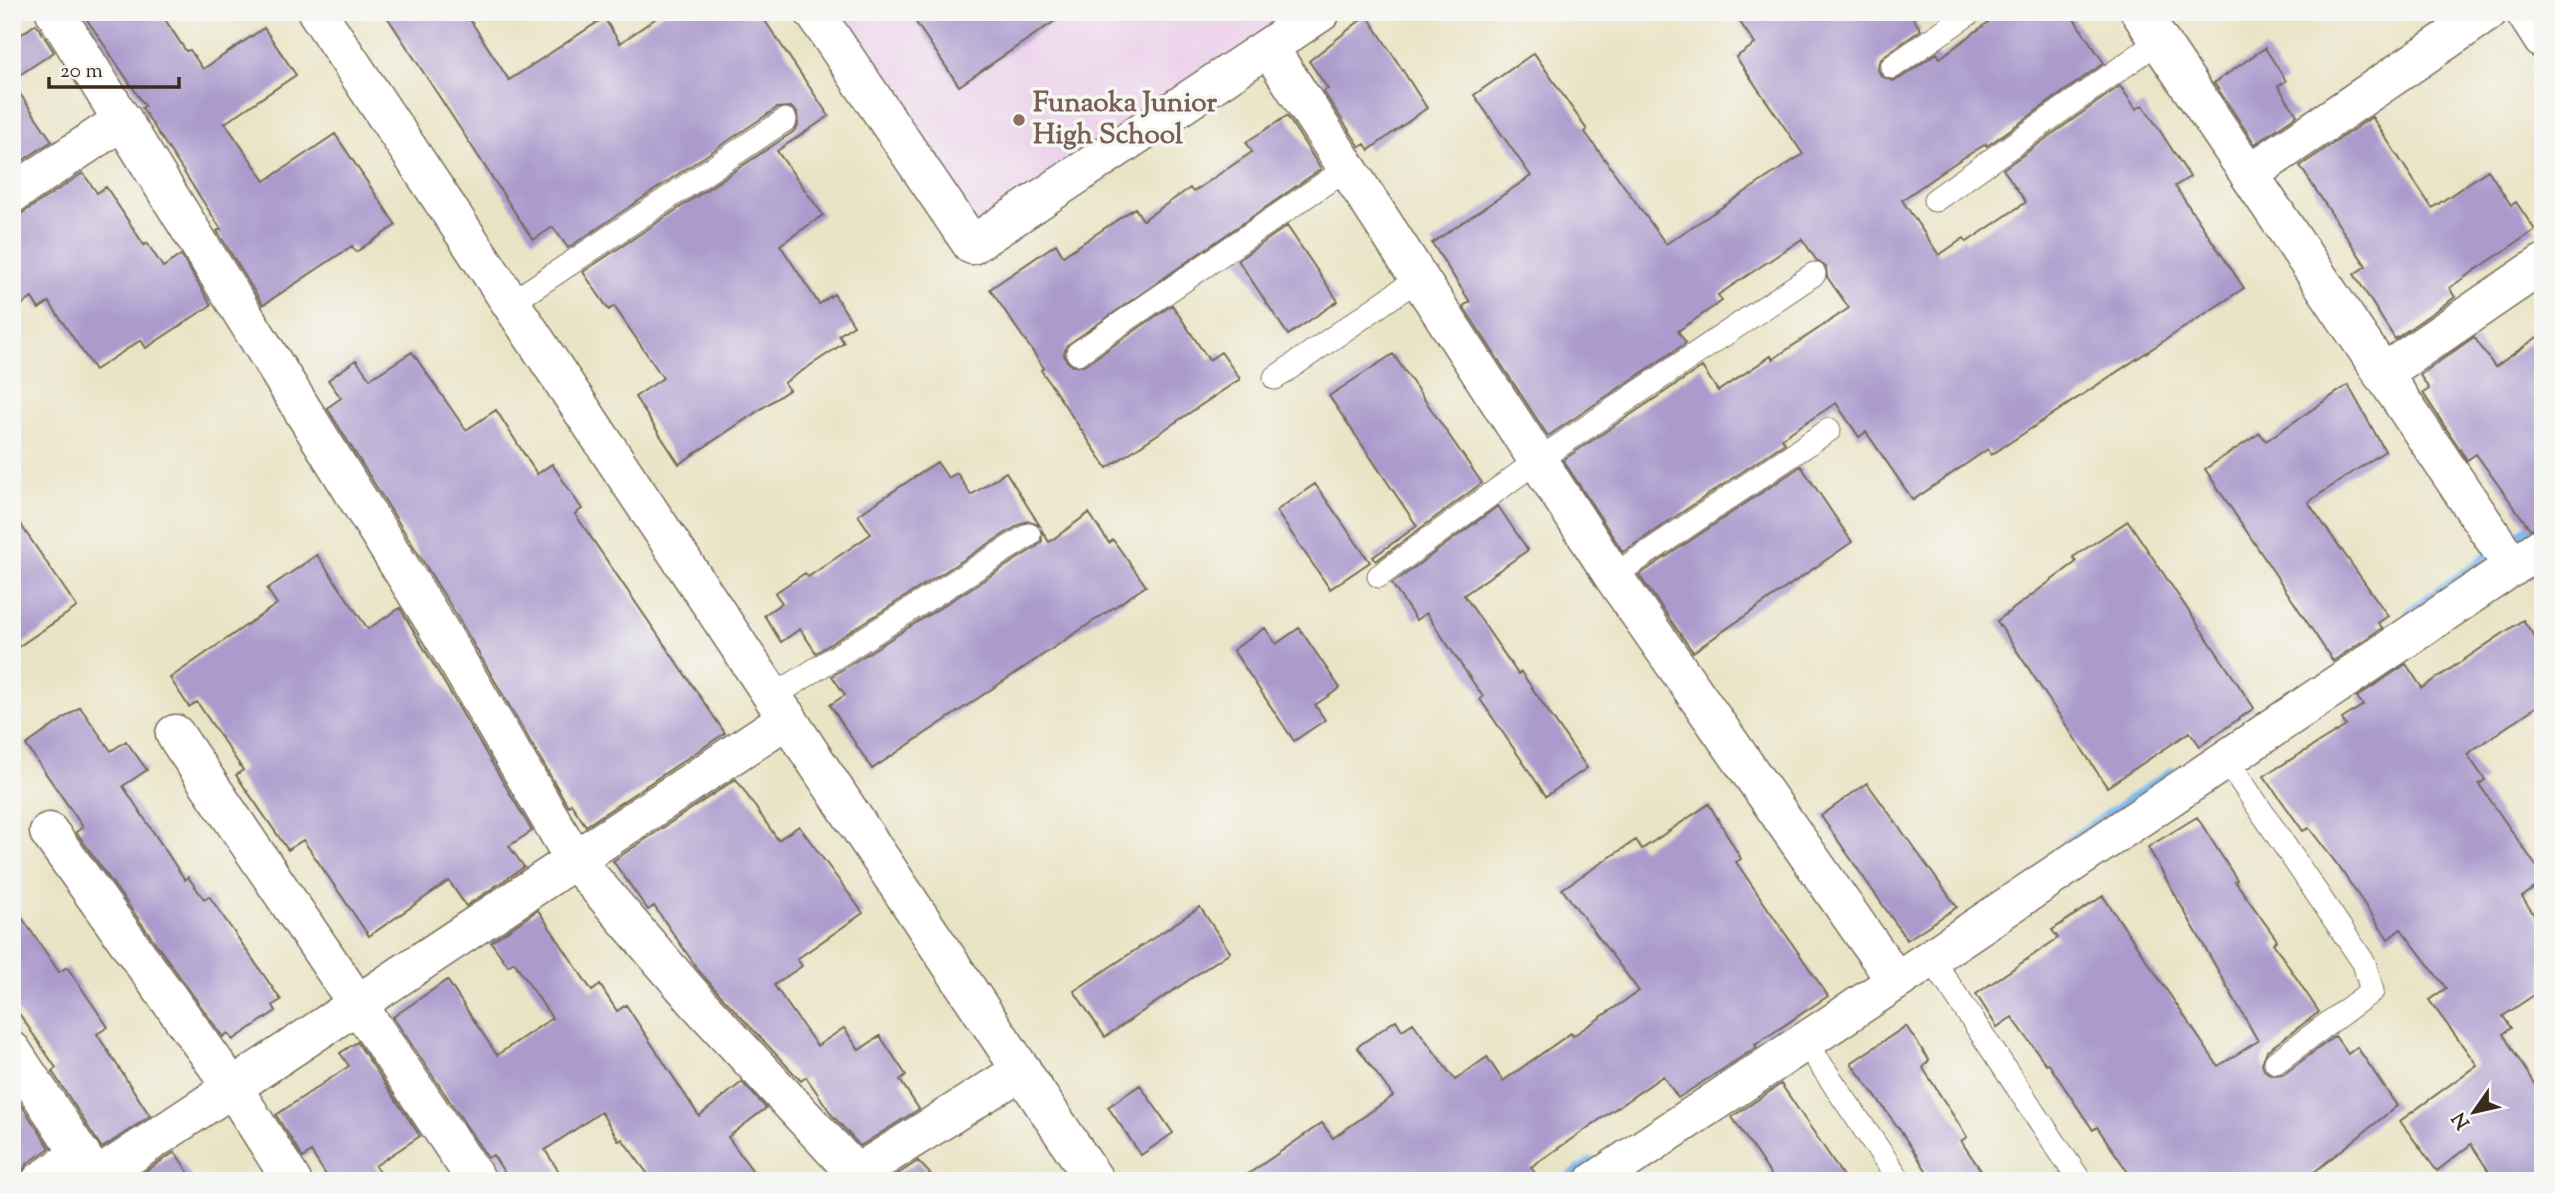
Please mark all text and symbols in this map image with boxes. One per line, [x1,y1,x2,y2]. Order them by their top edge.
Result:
scale bar [49,46,178,90]
text: 20 m [60,57,103,87]
place label: Funaoka Junior High School [1033,84,1218,156]
marker: Funaoka Junior High School [1011,112,1027,128]
north arrow [2440,1078,2510,1148]
text: N [2447,1106,2477,1134]

